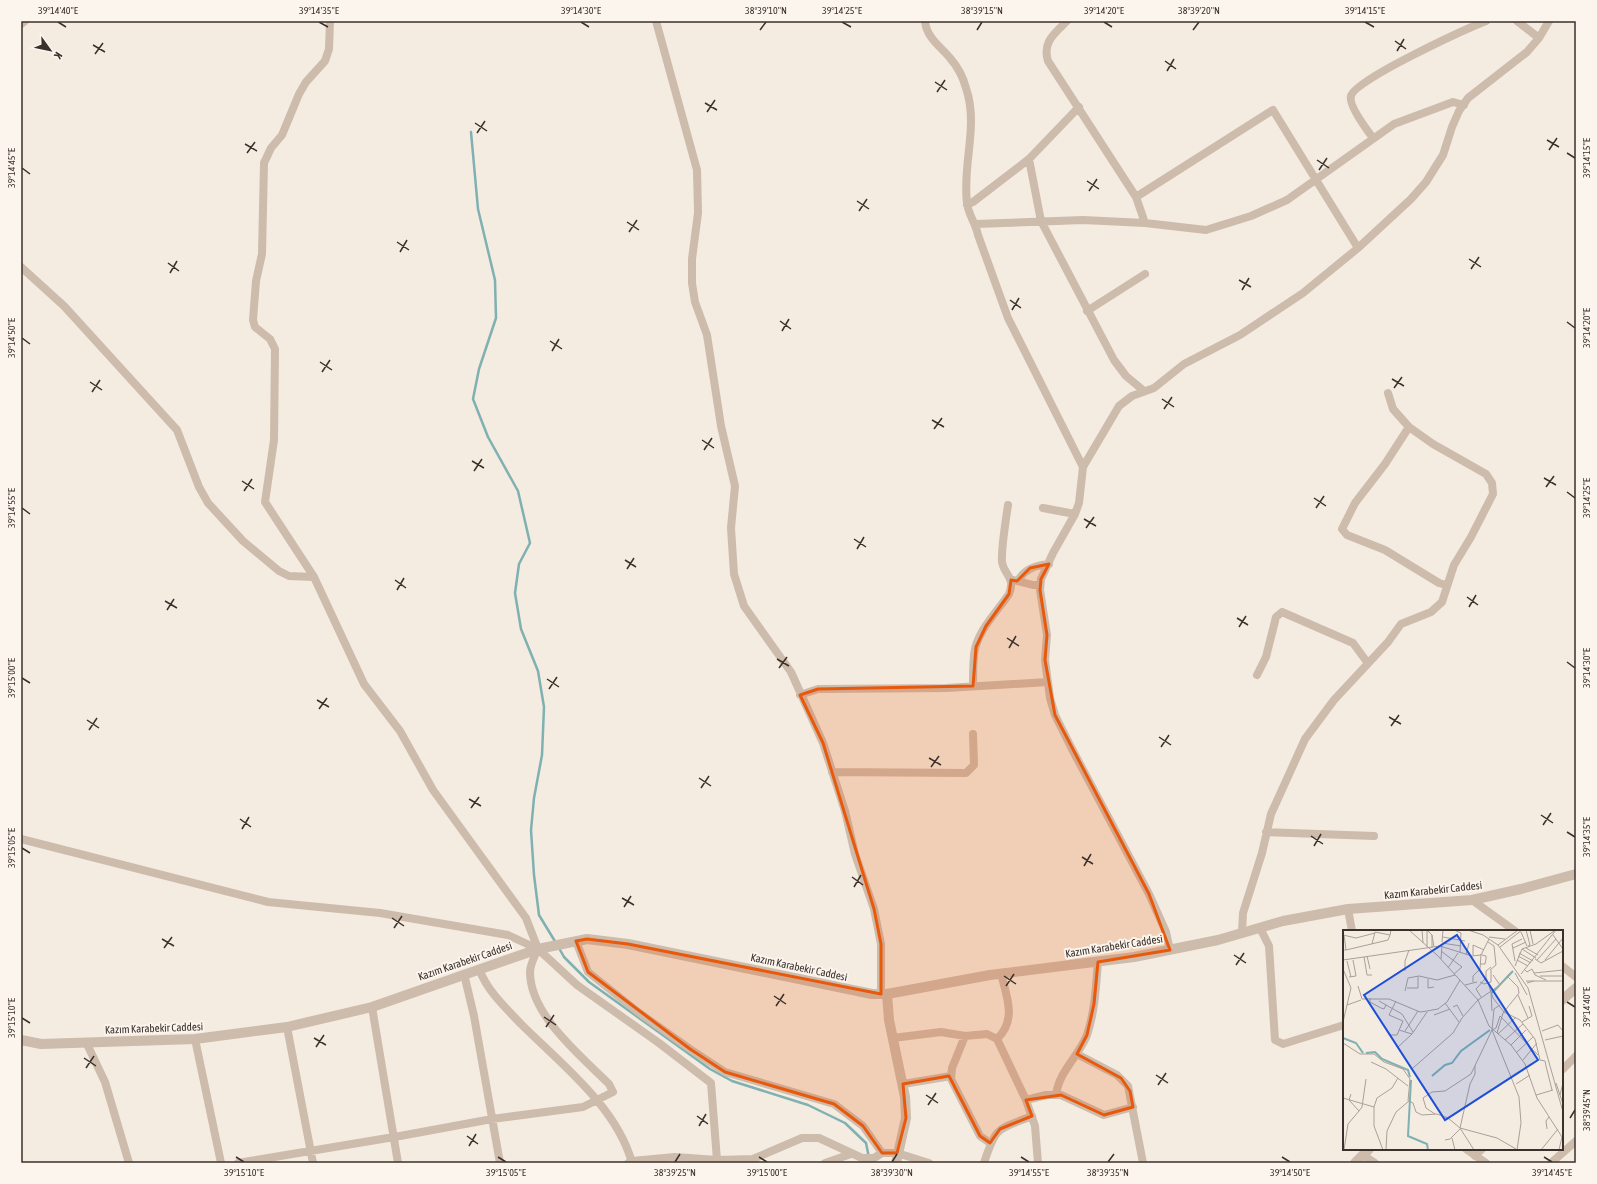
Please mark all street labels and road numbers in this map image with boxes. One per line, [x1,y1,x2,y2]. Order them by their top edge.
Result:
street label: Kazım Karabekir Caddesi [1383,879,1483,901]
street label: Kazım Karabekir Caddesi [1064,932,1164,960]
street label: Kazım Karabekir Caddesi [416,939,514,983]
street label: Kazım Karabekir Caddesi [750,951,848,983]
street label: Kazım Karabekir Caddesi [105,1020,203,1036]

